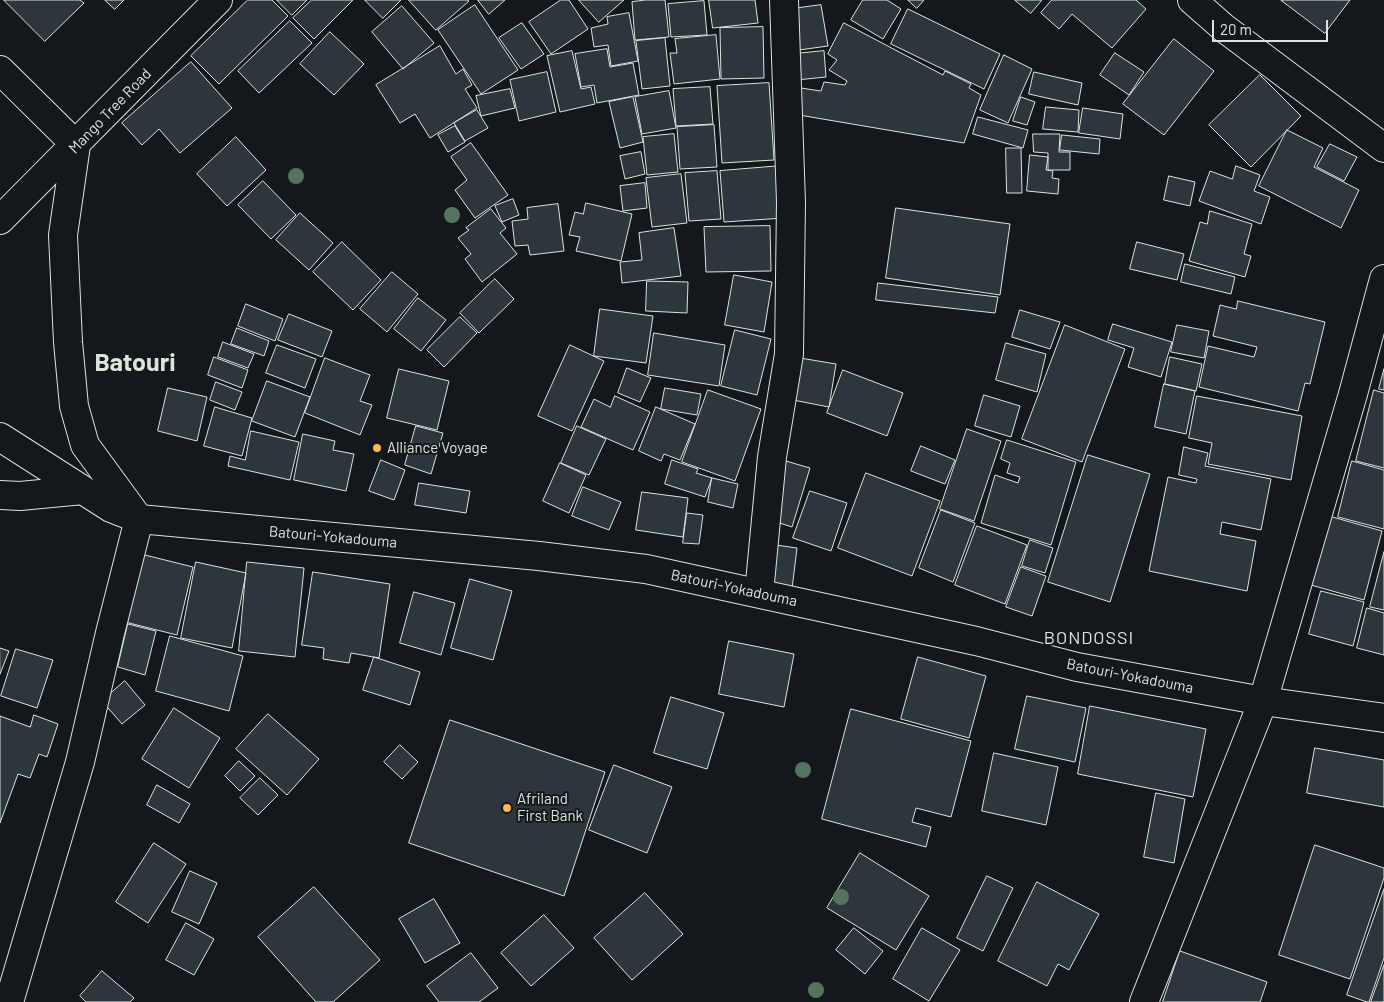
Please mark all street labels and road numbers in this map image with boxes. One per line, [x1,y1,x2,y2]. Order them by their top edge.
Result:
street label: Mango Tree Road [65,65,155,157]
street label: Batouri-Yokadouma [268,522,398,552]
street label: Batouri-Yokadouma [669,566,799,610]
street label: Batouri-Yokadouma [1065,655,1195,697]

